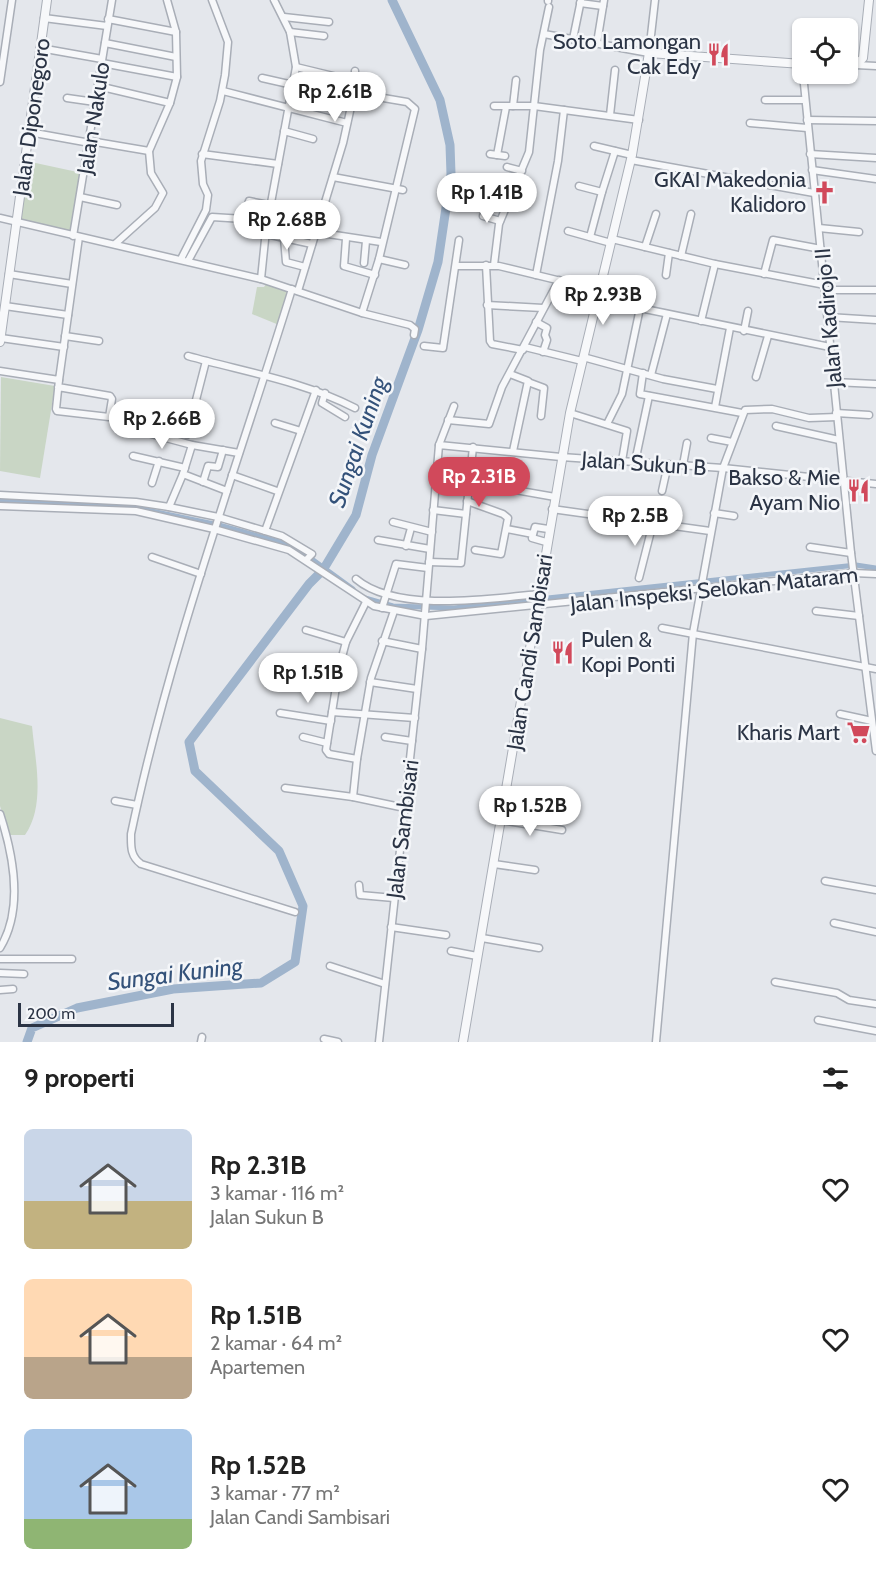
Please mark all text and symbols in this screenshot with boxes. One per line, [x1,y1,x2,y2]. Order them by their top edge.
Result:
map controls [792,18,858,84]
button: locate [792,18,858,84]
place label: Soto Lamongan Cak Edy [553,28,701,80]
street label: Jalan Diponegoro [7,36,56,199]
restaurant icon: Soto Lamongan Cak Edy [706,41,732,67]
street label: Jalan Nakulo [71,60,116,177]
pin: Rp 2.61B [273,72,397,123]
text: Rp 2.61B [298,79,372,103]
place label: GKAI Makedonia Kalidoro [654,166,806,218]
pin: Rp 1.41B [425,173,549,224]
church icon: GKAI Makedonia Kalidoro [811,179,837,205]
text: Rp 1.41B [451,180,523,204]
pin: Rp 2.68B [225,200,349,251]
text: Rp 2.68B [247,207,327,231]
street label: Jalan Kadirojo II [809,247,848,390]
pin: Rp 2.93B [541,275,665,326]
text: Rp 2.93B [564,282,642,306]
water label: Sungai Kuning [322,372,394,511]
pin: Rp 2.66B [100,399,224,450]
text: Rp 2.66B [123,406,201,430]
street label: Jalan Sukun B [580,446,707,481]
pin: Rp 2.31B [417,457,541,508]
text: Rp 2.31B [442,464,516,488]
place label: Bakso & Mie Ayam Nio [728,464,840,516]
restaurant icon: Bakso & Mie Ayam Nio [845,477,871,503]
pin: Rp 2.5B [580,496,690,547]
text: Rp 2.5B [602,503,668,527]
street label: Jalan Candi Sambisari [501,552,558,753]
street label: Jalan Inspeksi Selokan Mataram [568,561,859,618]
place label: Pulen & Kopi Ponti [581,626,675,678]
restaurant icon: Pulen & Kopi Ponti [550,639,576,665]
pin: Rp 1.51B [246,653,370,704]
text: Rp 1.51B [273,660,343,684]
place label: Kharis Mart [737,719,841,746]
supermarket icon: Kharis Mart [845,719,871,745]
street label: Jalan Sambisari [380,758,424,901]
pin: Rp 1.52B [468,786,592,837]
text: Rp 1.52B [493,793,567,817]
water label: Sungai Kuning [106,951,245,996]
scale bar [18,1000,174,1028]
text: 200 m [27,1004,75,1023]
text: 9 properti [24,1062,135,1094]
icon: filters [819,1062,852,1095]
text: Rp 2.31B [210,1149,306,1181]
icon: home [72,1153,144,1225]
icon: heart [819,1173,852,1206]
text: 3 kamar · 116 m² [210,1181,344,1205]
text: Jalan Sukun B [210,1205,324,1229]
text: Rp 1.51B [210,1299,302,1331]
icon: home [72,1303,144,1375]
icon: heart [819,1323,852,1356]
text: 2 kamar · 64 m² [210,1331,342,1355]
text: Apartemen [210,1355,305,1379]
text: Rp 1.52B [210,1449,306,1481]
icon: home [72,1453,144,1525]
icon: heart [819,1473,852,1506]
text: 3 kamar · 77 m² [210,1481,340,1505]
text: Jalan Candi Sambisari [210,1505,390,1529]

